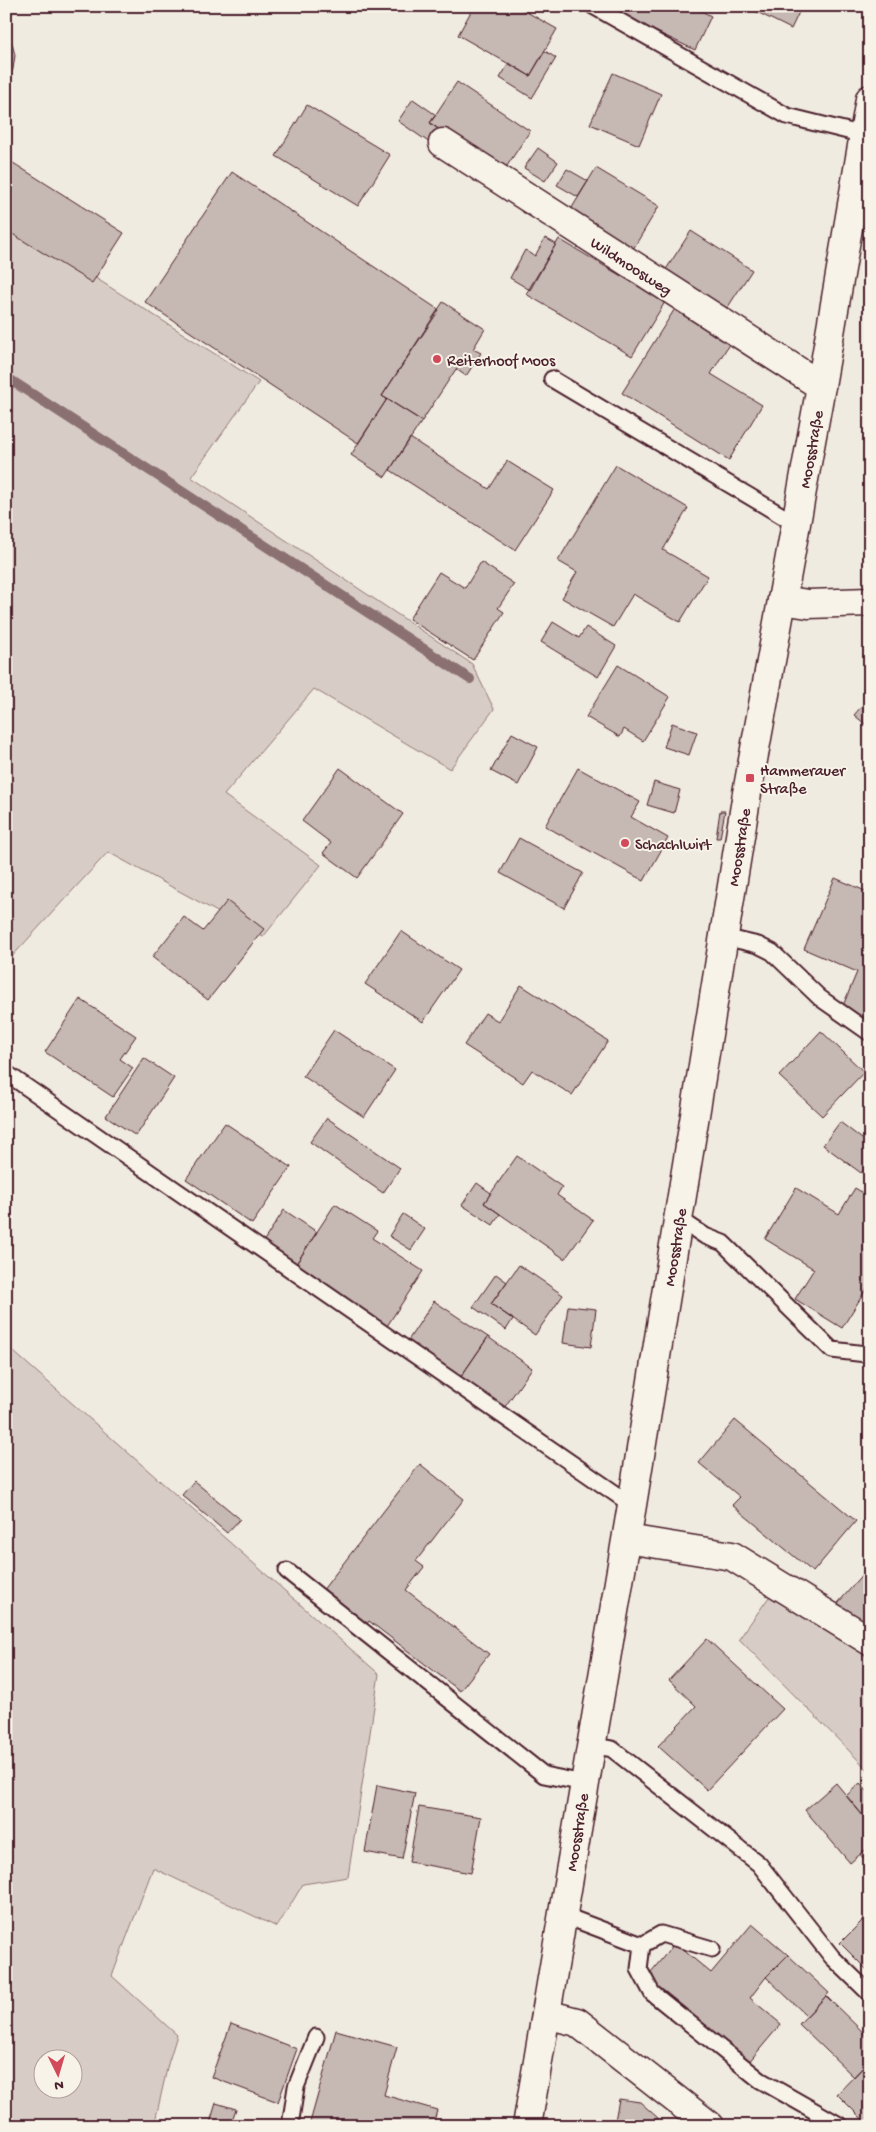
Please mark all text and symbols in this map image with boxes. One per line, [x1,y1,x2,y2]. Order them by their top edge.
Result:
street label: Wildmoosweg [586,234,675,301]
marker: Reiterhoof Moos [431,353,443,365]
place label: Reiterhoof Moos [447,353,556,372]
street label: Moosstraße [797,409,830,490]
place label: Hammerauer Straße [760,763,846,800]
marker: Hammerauer Straße [744,772,756,784]
street label: Moosstraße [726,807,757,888]
marker: Schachlwirt [619,837,631,849]
place label: Schachlwirt [635,837,712,856]
street label: Moosstraße [662,1207,693,1288]
street label: Moosstraße [564,1792,595,1873]
north arrow [32,2050,82,2100]
text: N [54,2076,64,2093]

